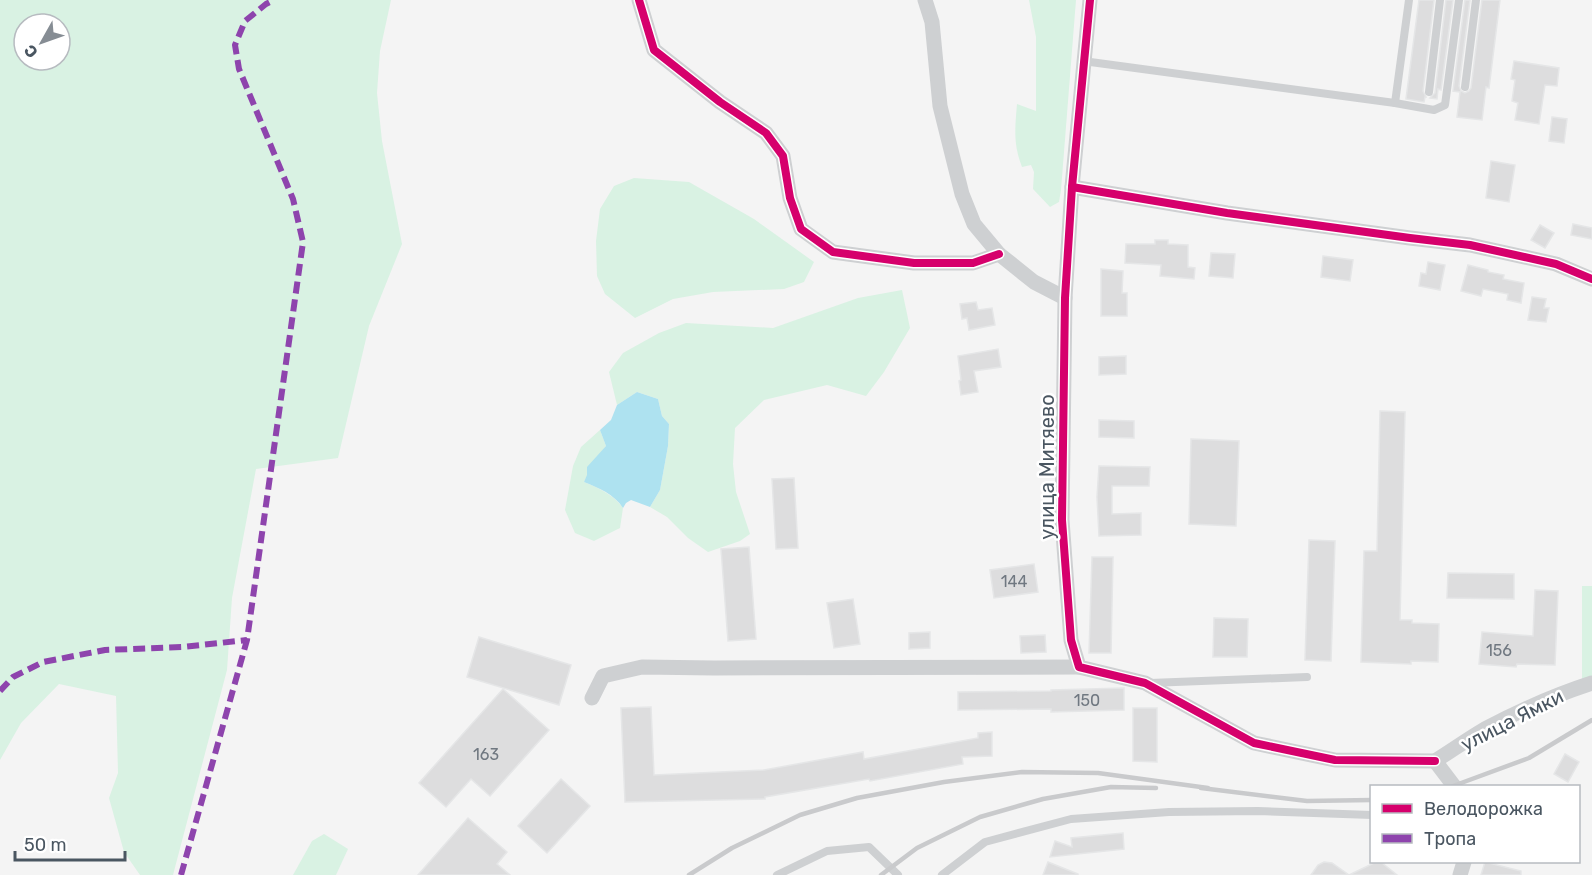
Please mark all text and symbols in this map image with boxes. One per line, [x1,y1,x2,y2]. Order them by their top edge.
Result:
north arrow [12,12,72,72]
text: С [20,41,42,62]
street label: улица Митяево [1035,394,1059,540]
house number: 144 [1001,572,1027,591]
house number: 156 [1486,641,1512,660]
street label: улица Ямки [1457,684,1567,756]
house number: 150 [1074,691,1100,710]
house number: 163 [473,745,499,764]
legend [1370,785,1580,863]
text: Велодорожка [1424,798,1543,820]
scale bar [15,824,124,862]
text: Тропа [1424,828,1476,850]
text: 50 m [24,834,67,856]

